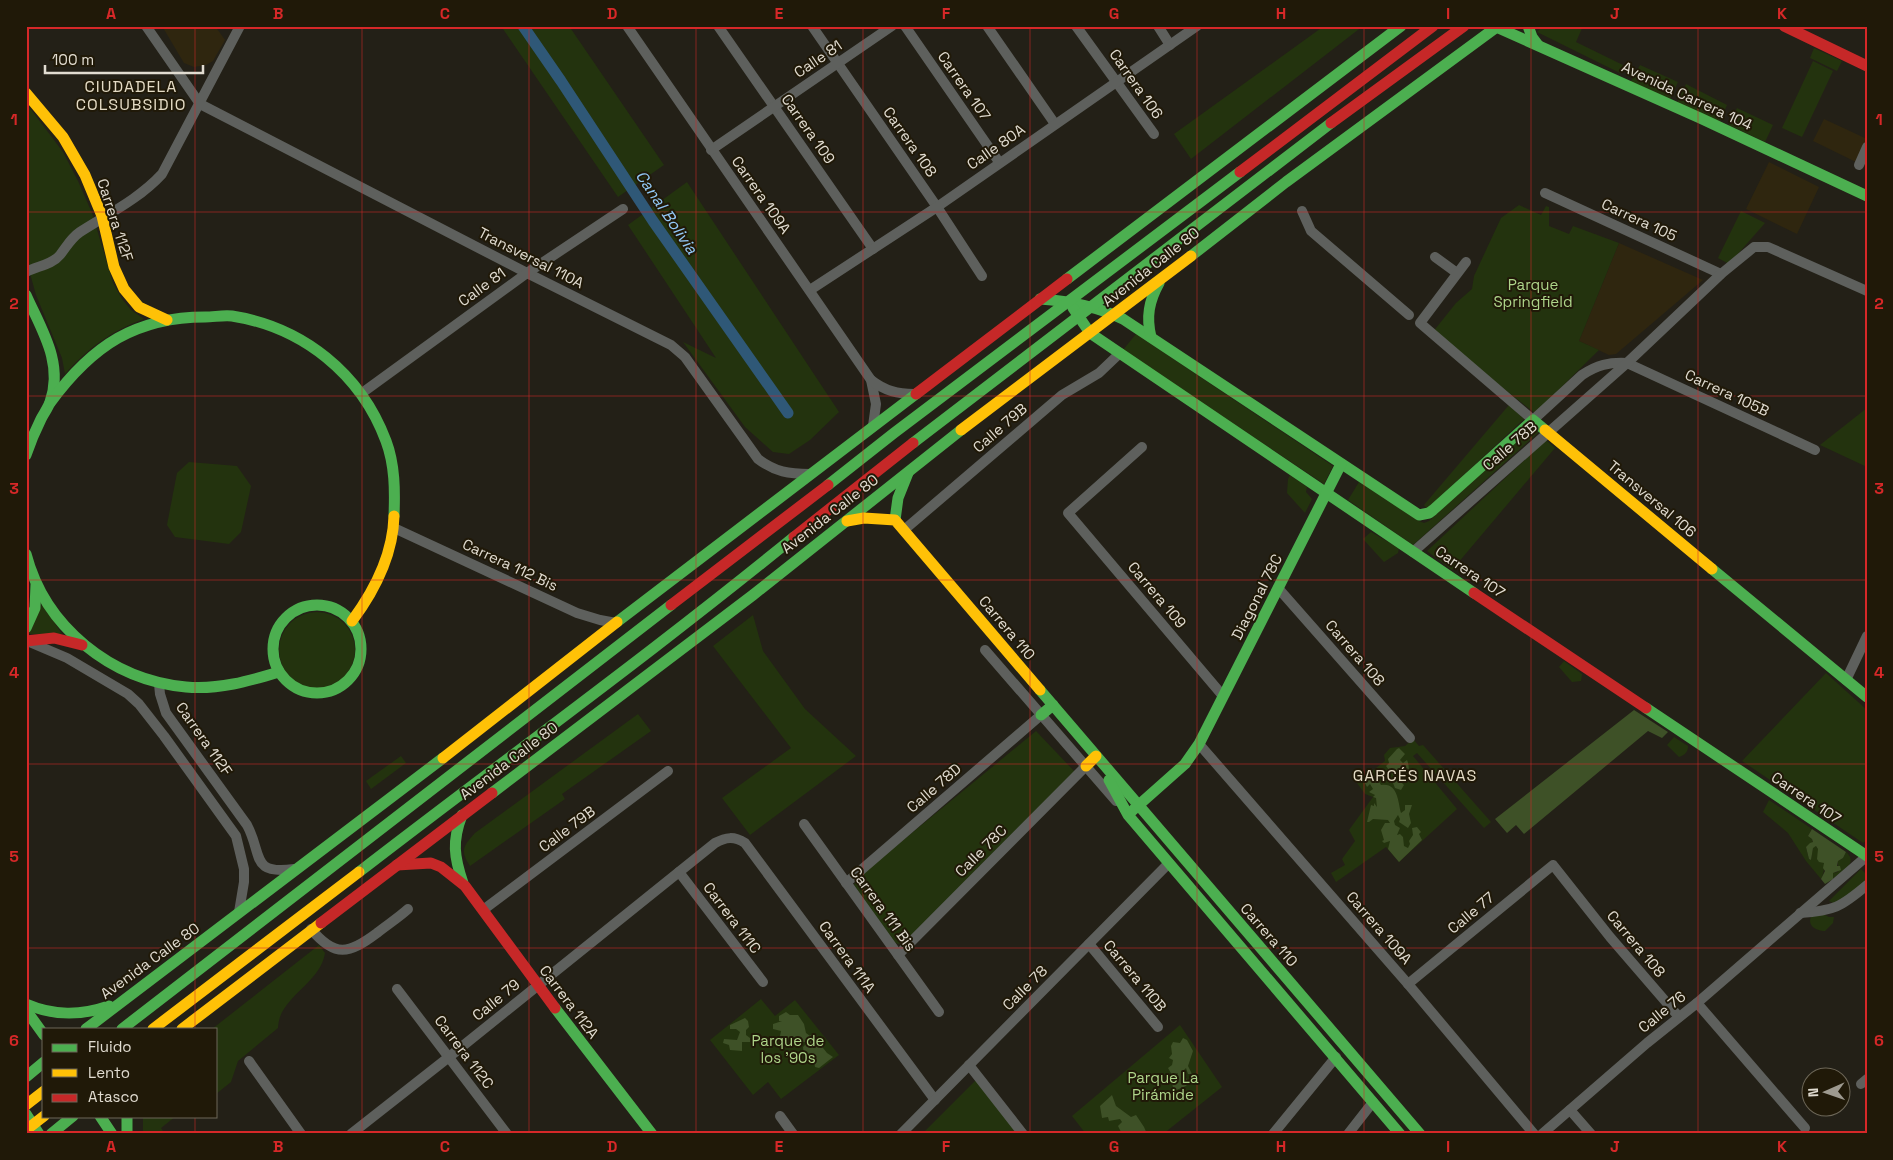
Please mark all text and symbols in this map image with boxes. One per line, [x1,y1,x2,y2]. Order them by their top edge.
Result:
text: A [106,3,116,24]
text: B [273,3,283,24]
text: C [440,3,450,24]
text: D [607,3,617,24]
text: E [775,3,784,24]
text: F [942,3,951,24]
text: G [1109,3,1119,24]
text: H [1276,3,1286,24]
text: I [1446,3,1450,24]
text: J [1610,3,1620,24]
text: K [1777,3,1787,24]
street label: Calle 81 [790,36,845,82]
scale bar [45,42,202,74]
street label: Carrera 106 [1105,45,1167,122]
street label: Carrera 107 [934,47,995,124]
text: 100 m [52,50,94,69]
street label: Avenida Carrera 104 [1619,57,1756,134]
district label: CIUDADELA COLSUBSIDIO [76,76,186,115]
street label: Carrera 109 [777,90,839,167]
street label: Carrera 108 [879,103,942,180]
text: 1 [10,109,18,130]
text: 1 [1875,109,1883,130]
street label: Calle 80A [963,119,1029,174]
street label: Carrera 109A [728,152,795,238]
water label: Canal Bolivia [631,166,703,259]
street label: Carrera 112F [93,176,138,264]
street label: Carrera 105 [1599,194,1680,245]
street label: Transversal 110A [475,223,588,293]
street label: Avenida Calle 80 [1098,223,1203,310]
street label: Calle 81 [454,263,509,310]
park label: Parque Springfield [1493,275,1573,311]
text: 2 [9,293,19,314]
text: 2 [1874,293,1884,314]
street label: Carrera 105B [1682,365,1772,420]
street label: Calle 79B [969,399,1031,456]
street label: Calle 78B [1479,417,1541,474]
street label: Transversal 106 [1604,456,1700,541]
street label: Avenida Calle 80 [777,470,882,557]
text: 3 [9,478,19,499]
text: 3 [1874,478,1884,499]
street label: Carrera 112 Bis [460,534,561,595]
street label: Carrera 107 [1432,541,1509,602]
street label: Diagonal 78C [1227,551,1286,643]
street label: Carrera 109 [1124,557,1191,632]
street label: Carrera 110 [975,592,1040,664]
street label: Carrera 108 [1322,616,1389,690]
text: 4 [9,662,19,683]
text: 4 [1874,662,1884,683]
street label: Carrera 112F [172,698,237,779]
street label: Avenida Calle 80 [456,717,562,804]
street label: Calle 78D [903,759,965,816]
district label: GARCÉS NAVAS [1353,765,1477,786]
street label: Carrera 107 [1768,767,1845,828]
street label: Calle 79B [535,801,599,856]
street label: Calle 78C [951,821,1011,881]
text: 5 [9,846,19,867]
text: 5 [1874,846,1884,867]
street label: Carrera 111 Bis [846,863,921,955]
street label: Carrera 111C [699,878,765,957]
street label: Carrera 109A [1342,887,1417,968]
street label: Calle 77 [1443,888,1498,938]
street label: Carrera 110 [1237,899,1302,970]
street label: Carrera 108 [1603,906,1670,981]
street label: Carrera 111A [815,917,880,997]
street label: Avenida Calle 80 [96,918,203,1003]
street label: Carrera 110B [1100,936,1171,1016]
street label: Carrera 112A [536,961,604,1043]
street label: Calle 78 [998,961,1051,1014]
street label: Calle 79 [468,975,523,1025]
street label: Calle 76 [1634,987,1689,1037]
street label: Carrera 112C [431,1011,498,1092]
legend [42,1028,218,1118]
text: 6 [9,1030,19,1051]
text: 6 [1874,1030,1884,1051]
park label: Parque de los '90s [752,1031,825,1067]
text: Fluido [88,1037,132,1056]
text: Lento [88,1063,130,1082]
park label: Parque La Pirámide [1127,1068,1199,1104]
north arrow [1800,1068,1850,1118]
text: Atasco [88,1087,139,1106]
text: N [1804,1087,1822,1097]
text: A [106,1136,116,1157]
text: B [273,1136,283,1157]
text: C [440,1136,450,1157]
text: D [607,1136,617,1157]
text: E [775,1136,784,1157]
text: F [942,1136,951,1157]
text: G [1109,1136,1119,1157]
text: H [1276,1136,1286,1157]
text: I [1446,1136,1450,1157]
text: J [1610,1136,1620,1157]
text: K [1777,1136,1787,1157]

